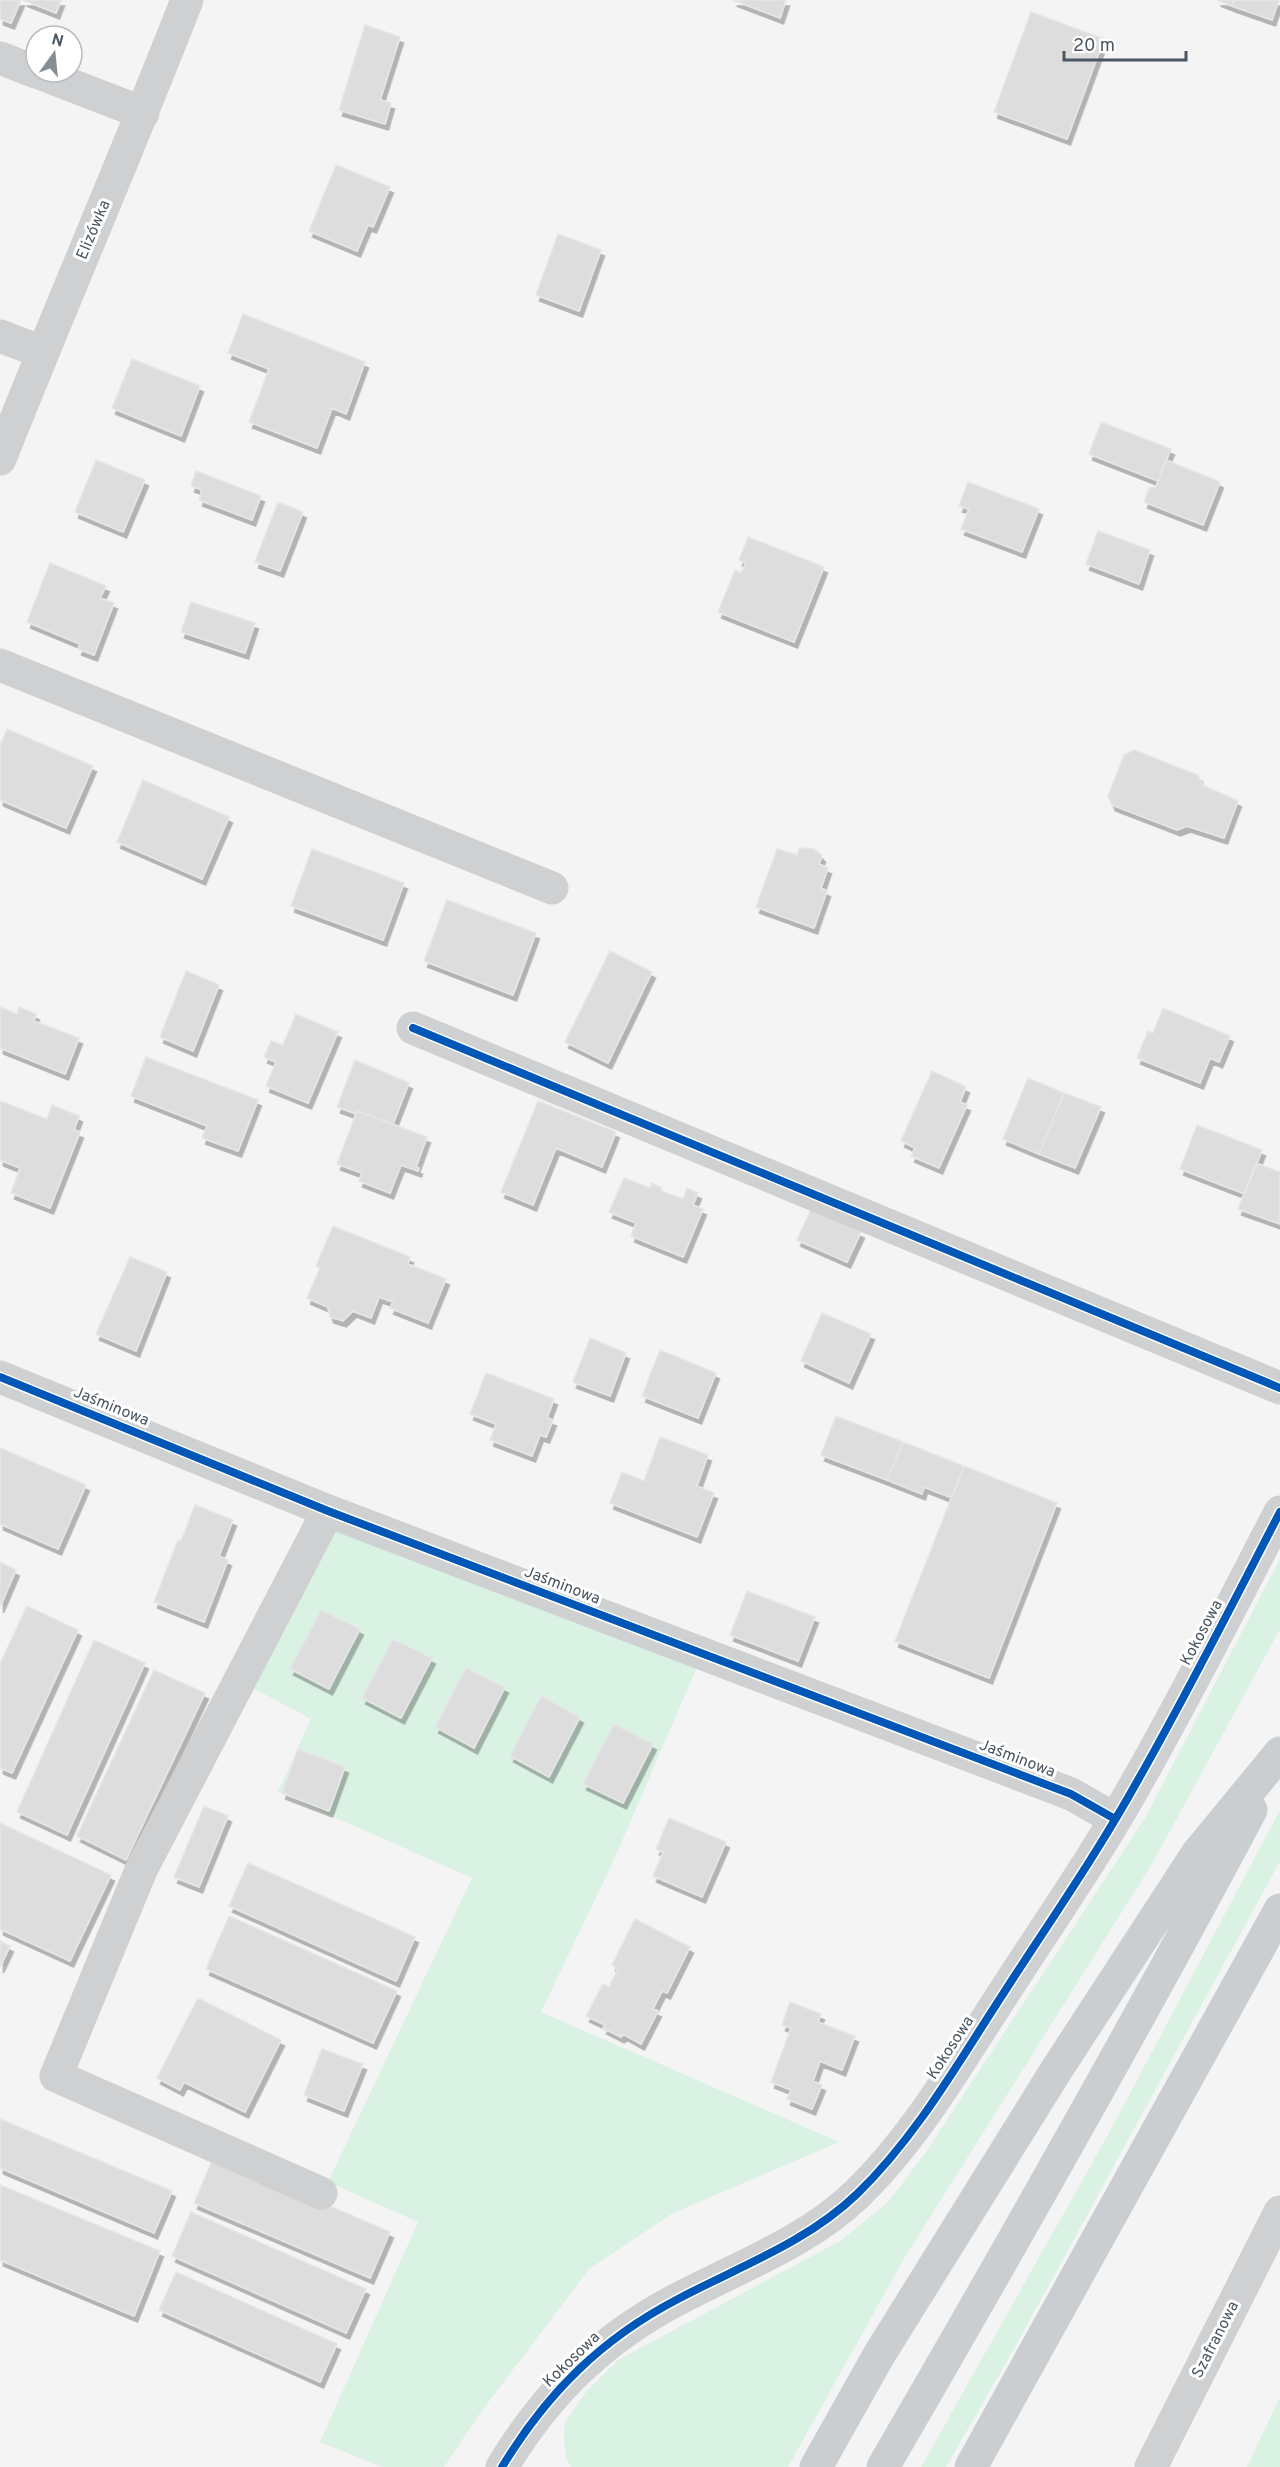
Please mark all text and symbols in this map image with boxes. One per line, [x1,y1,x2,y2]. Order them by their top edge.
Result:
north arrow [24,24,84,84]
scale bar [1064,24,1186,62]
text: N [49,30,66,53]
text: 20 m [1073,35,1115,58]
street label: Elizówka [73,197,115,263]
street label: Jaśminowa [70,1383,152,1431]
street label: Jaśminowa [521,1562,603,1610]
street label: Kokosowa [1176,1597,1228,1669]
street label: Jaśminowa [976,1735,1058,1783]
street label: Kokosowa [923,2012,979,2084]
street label: Szafranowa [1188,2298,1244,2382]
street label: Kokosowa [539,2328,605,2392]

